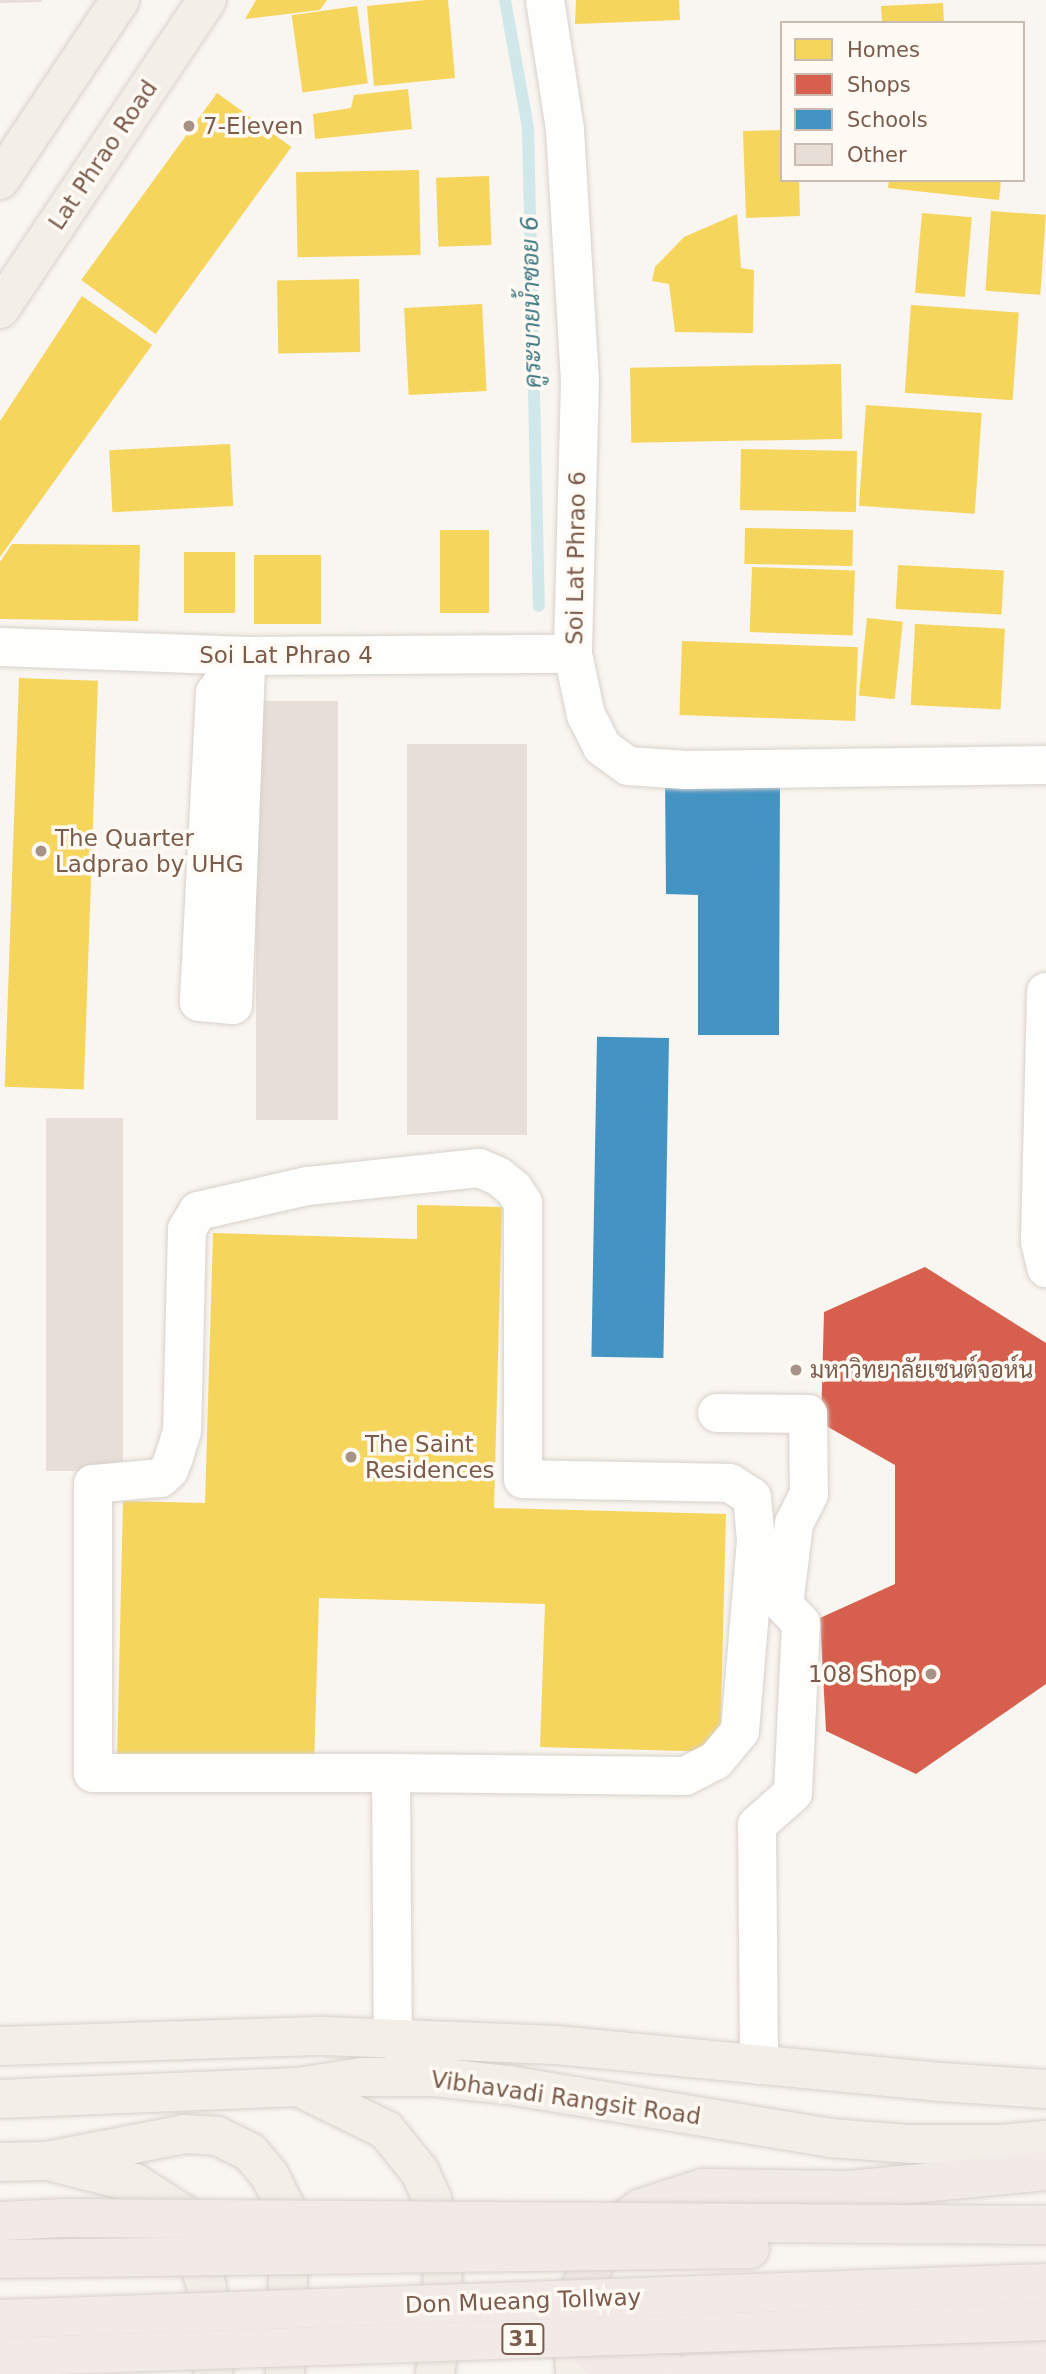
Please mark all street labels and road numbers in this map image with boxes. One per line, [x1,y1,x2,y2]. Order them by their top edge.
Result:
street label: Lat Phrao Road [43,75,163,235]
street label: Soi Lat Phrao 6 [561,471,591,645]
street label: Soi Lat Phrao 4 [199,641,373,669]
street label: Vibhavadi Rangsit Road [429,2065,703,2131]
street label: Don Mueang Tollway [404,2283,642,2319]
road number: 31 [500,2322,546,2356]

